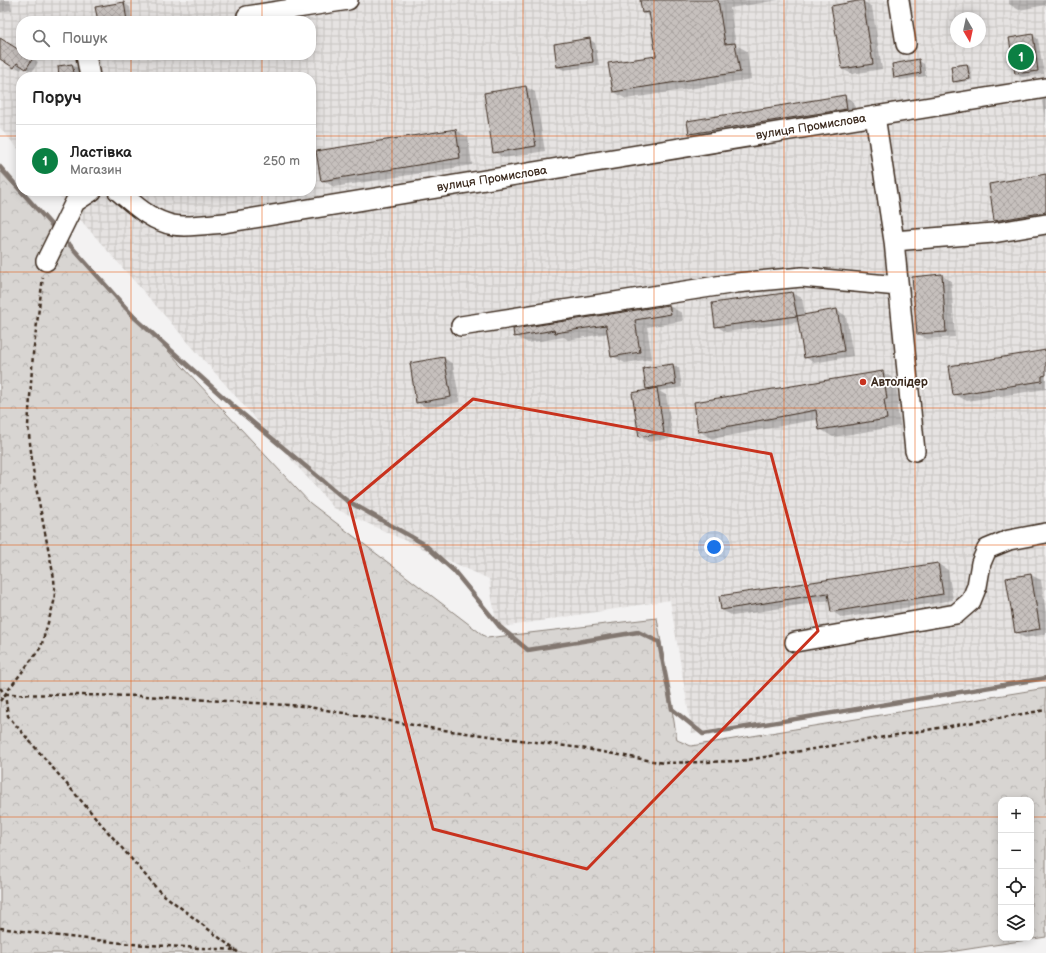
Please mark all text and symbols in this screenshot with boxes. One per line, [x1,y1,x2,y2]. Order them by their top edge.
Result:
north arrow [950,12,986,48]
search box [16,16,316,60]
icon: search [30,27,52,49]
text: Пошук [62,29,108,48]
pin: 1 [1008,42,1034,72]
text: Поруч [32,88,82,108]
street label: вулиця Промислова [755,111,867,143]
text: Ластівка [70,143,132,162]
text: 1 [42,153,48,169]
text: 250 m [263,153,300,169]
text: Магазин [70,162,122,178]
street label: вулиця Промислова [436,163,548,195]
place label: Автолідер [870,375,928,390]
marker: Автолідер [858,377,868,387]
your location [704,537,724,557]
map controls [998,797,1034,941]
button: + [998,797,1034,833]
button: − [998,833,1034,869]
button: locate [998,869,1034,905]
button: layers [998,905,1034,941]

